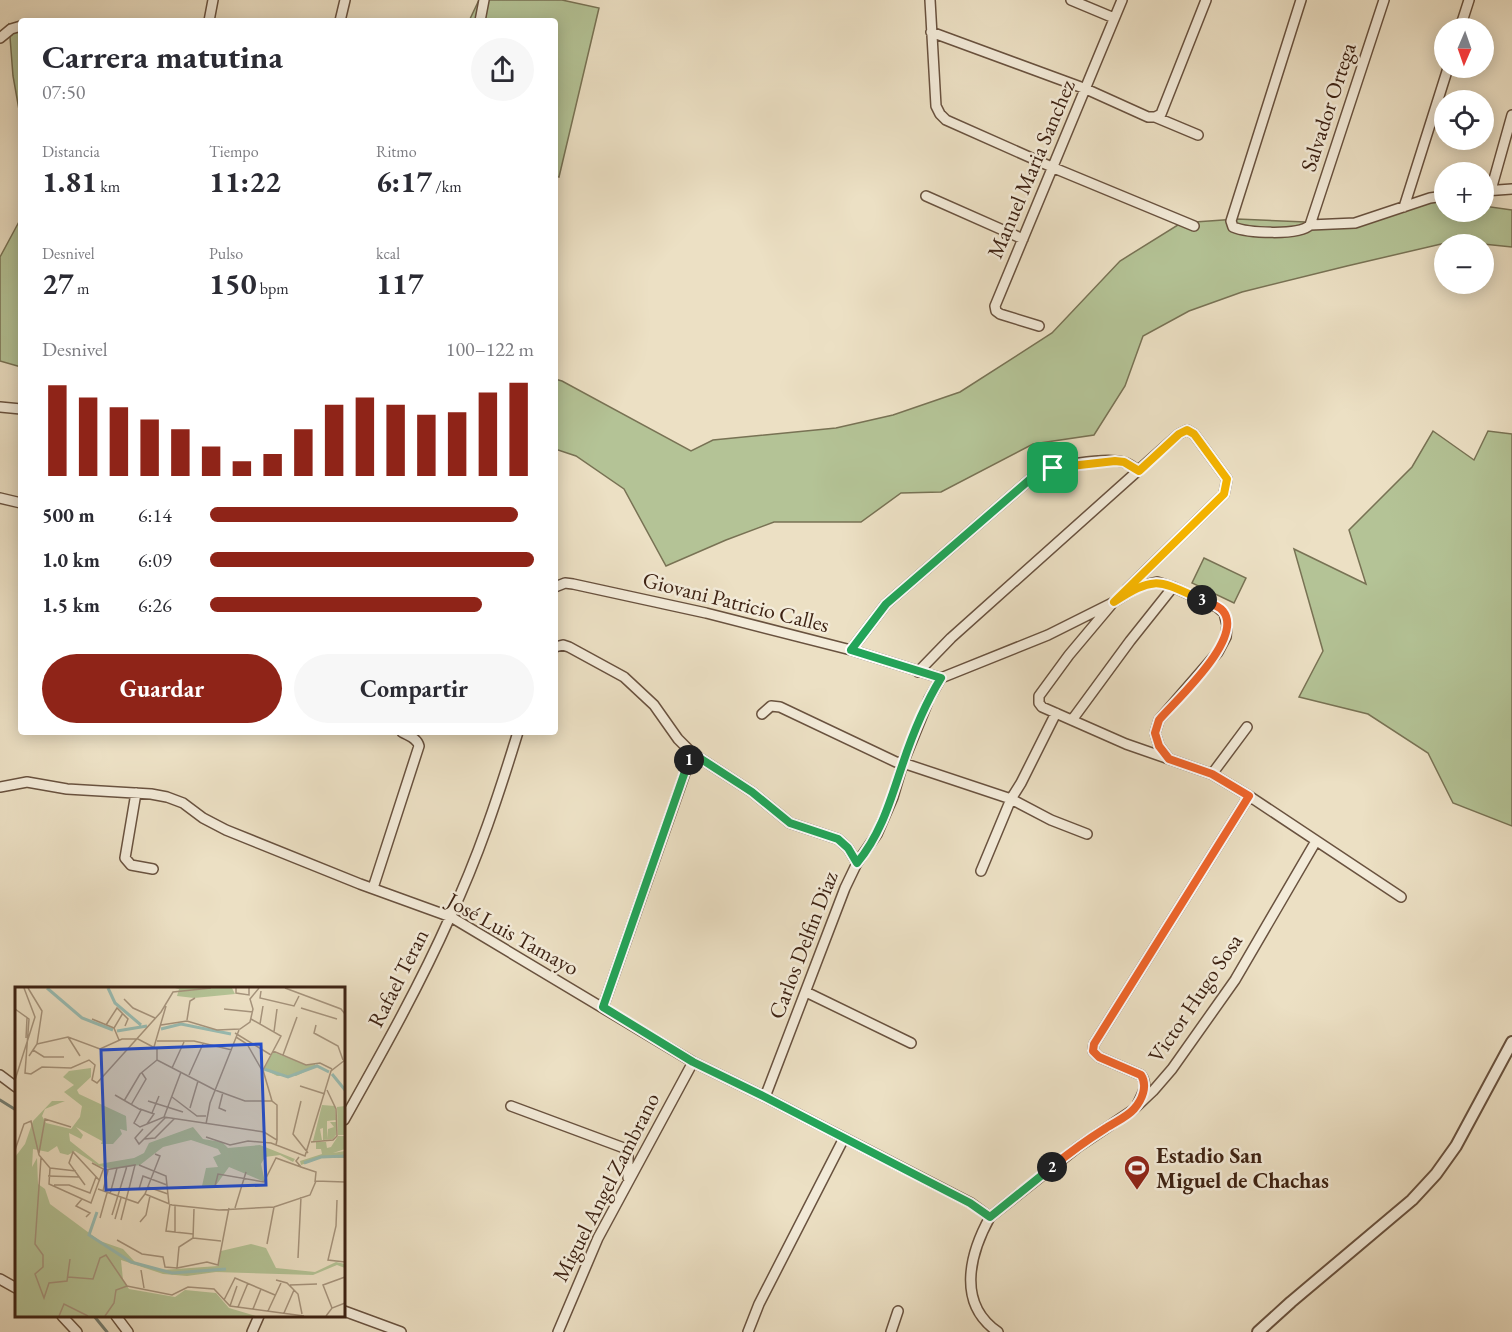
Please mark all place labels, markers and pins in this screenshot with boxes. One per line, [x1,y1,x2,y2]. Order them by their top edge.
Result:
pin [1027,442,1078,493]
pin: 3 [1187,585,1217,615]
pin: 1 [674,745,704,775]
place label: Estadio San Miguel de Chachas [1156,1141,1329,1195]
pin: 2 [1037,1152,1067,1182]
sports icon: Estadio San Miguel de Chachas [1122,1153,1152,1191]

